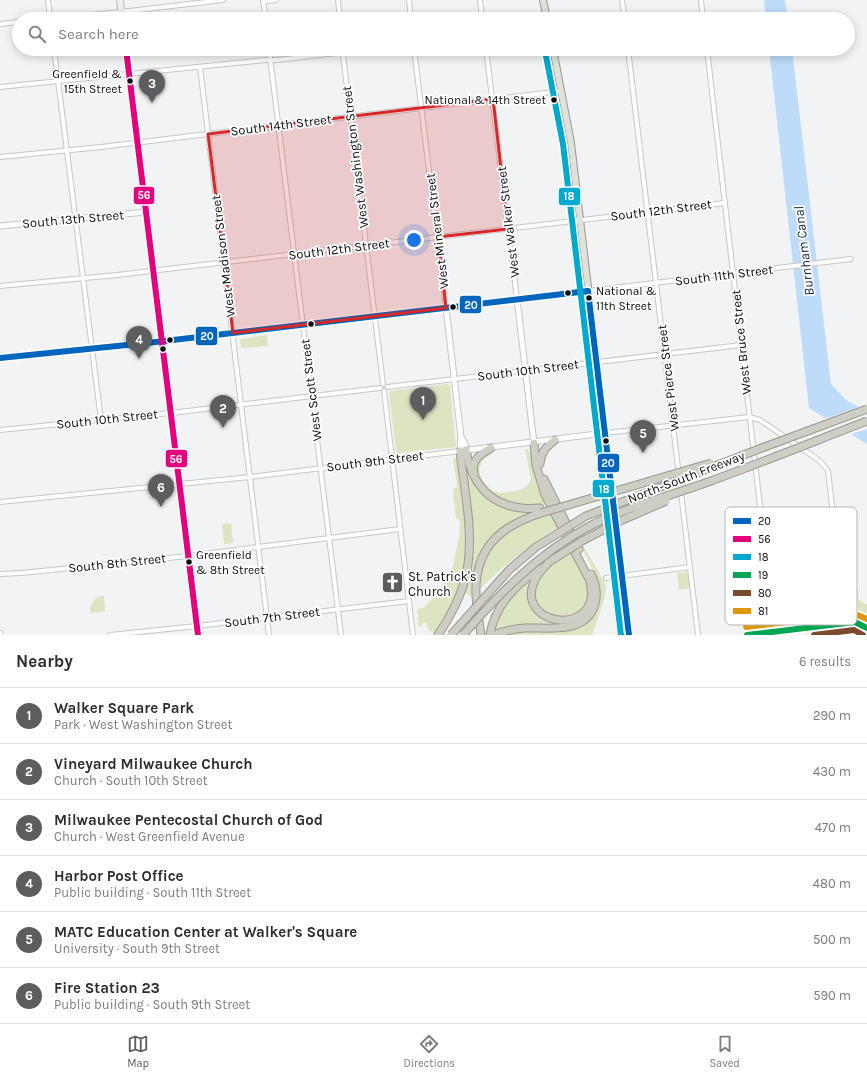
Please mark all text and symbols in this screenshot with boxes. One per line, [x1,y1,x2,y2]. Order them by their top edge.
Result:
search box [12,12,855,56]
icon: search [26,23,48,45]
text: Search here [58,25,139,43]
place label: Greenfield & 15th Street [52,67,122,96]
pin: 3 [139,70,165,103]
marker: Greenfield & 15th Street [125,76,135,86]
street label: West Washington Street [339,85,371,229]
place label: National & 14th Street [424,93,546,107]
marker: National & 14th Street [549,95,559,105]
street label: South 14th Street [230,111,333,139]
street label: West Walker Street [494,165,522,279]
street label: West Mineral Street [422,172,452,290]
line badge: 56 [133,186,155,205]
line badge: 18 [558,187,581,206]
text: 56 [137,189,151,202]
text: 18 [563,190,575,203]
street label: West Madison Street [208,194,238,318]
street label: South 12th Street [609,196,713,224]
water label: Burnham Canal [790,205,818,297]
street label: South 13th Street [21,207,125,231]
your location [404,230,424,250]
street label: South 12th Street [287,235,391,263]
street label: South 11th Street [674,262,774,288]
place label: National & 11th Street [596,284,657,313]
unlabelled marker [563,288,573,298]
street label: West Bruce Street [728,289,754,395]
marker: National & 11th Street [584,293,594,303]
line badge: 20 [459,295,482,314]
text: 20 [464,299,478,312]
unlabelled marker [448,302,458,312]
unlabelled marker [306,319,316,329]
street label: West Pierce Street [654,324,682,432]
pin: 4 [126,326,152,359]
line badge: 20 [195,326,218,346]
text: 20 [200,330,214,343]
unlabelled marker [165,335,175,345]
street label: West Scott Street [297,338,325,442]
unlabelled marker [158,344,168,354]
street label: South 10th Street [476,356,580,384]
pin: 1 [410,387,436,420]
pin: 2 [210,395,236,428]
street label: South 10th Street [55,406,159,432]
pin: 5 [630,420,656,453]
unlabelled marker [601,436,611,446]
street label: South 9th Street [326,448,425,474]
street label: North-South Freeway [625,448,747,506]
line badge: 56 [165,449,188,468]
text: 56 [169,453,183,466]
line badge: 20 [597,453,620,473]
text: 20 [601,457,615,470]
pin: 6 [148,474,174,507]
line badge: 18 [592,479,615,498]
text: 18 [598,483,610,496]
legend [725,507,857,625]
text: 20 [758,515,771,528]
text: 56 [758,533,771,546]
place label: Greenfield & 8th Street [196,548,265,577]
street label: South 8th Street [67,550,167,576]
text: 18 [758,551,769,564]
marker: Greenfield & 8th Street [184,557,194,567]
place label: St. Patrick's Church [408,569,477,599]
text: 19 [758,569,768,582]
church icon: St. Patrick's Church [379,570,405,596]
text: 80 [758,587,771,600]
street label: South 7th Street [223,604,321,630]
text: 81 [758,605,768,618]
text: Nearby [16,651,73,671]
text: 6 results [799,654,851,669]
text: Walker Square Park [54,699,194,717]
text: 1 [27,708,31,723]
text: 290 m [813,708,851,723]
text: Park · West Washington Street [54,717,232,732]
text: Vineyard Milwaukee Church [54,755,253,773]
text: 2 [25,764,33,779]
text: 430 m [813,764,851,779]
text: Church · South 10th Street [54,773,208,788]
text: Milwaukee Pentecostal Church of God [54,811,323,829]
text: 3 [25,820,33,835]
text: 470 m [815,820,851,835]
text: Church · West Greenfield Avenue [54,829,245,844]
text: Harbor Post Office [54,867,184,885]
text: 4 [25,876,33,891]
text: 480 m [813,876,851,891]
text: Public building · South 11th Street [54,885,251,900]
text: MATC Education Center at Walker's Square [54,923,357,941]
text: 5 [25,932,33,947]
text: 500 m [813,932,851,947]
text: University · South 9th Street [54,941,220,956]
text: Fire Station 23 [54,979,160,997]
text: 6 [25,988,33,1003]
text: 590 m [813,988,851,1003]
text: Public building · South 9th Street [54,997,250,1012]
tab: Map [127,1033,149,1070]
tab: Directions [403,1033,455,1070]
tab: Saved [709,1033,740,1070]

